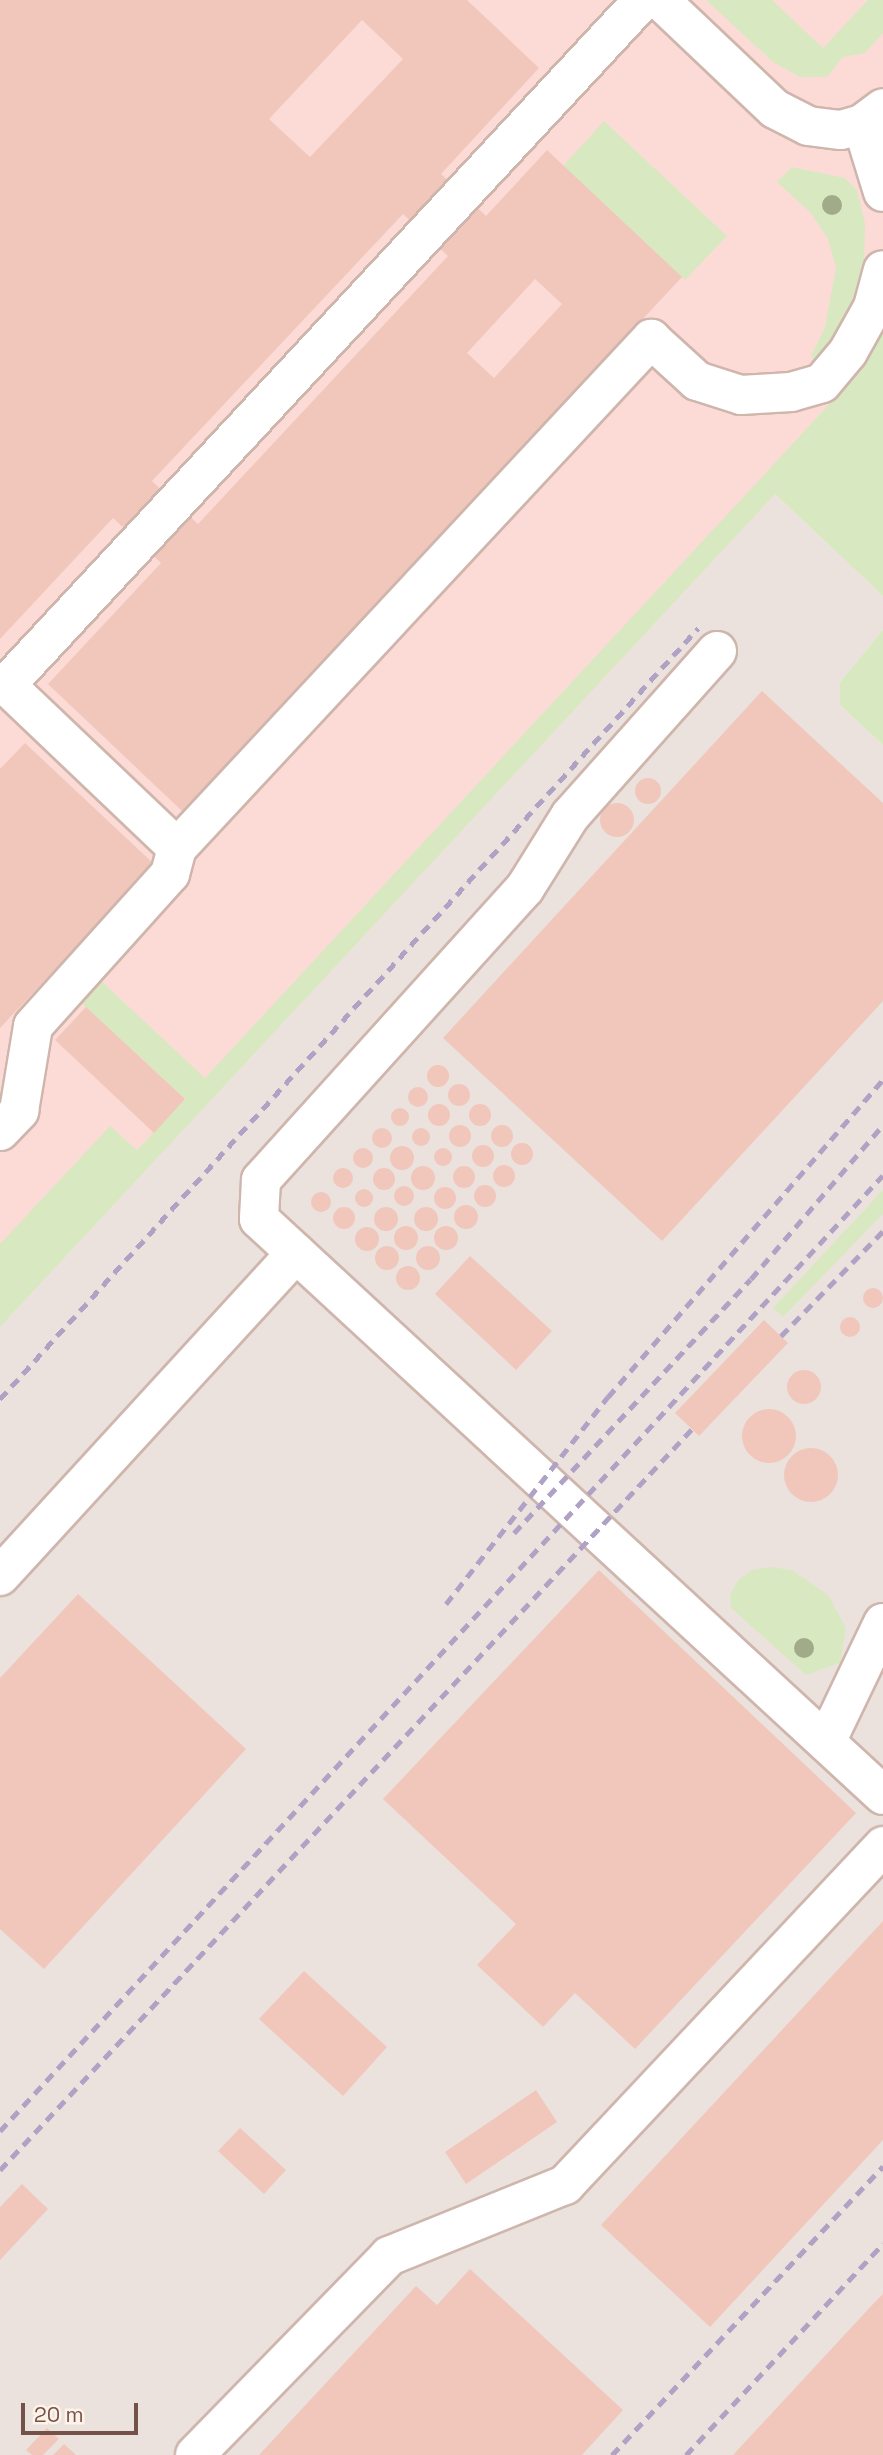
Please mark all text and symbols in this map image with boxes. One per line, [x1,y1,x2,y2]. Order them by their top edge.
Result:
scale bar [24,2388,142,2432]
text: 20 m [34,2401,84,2428]

